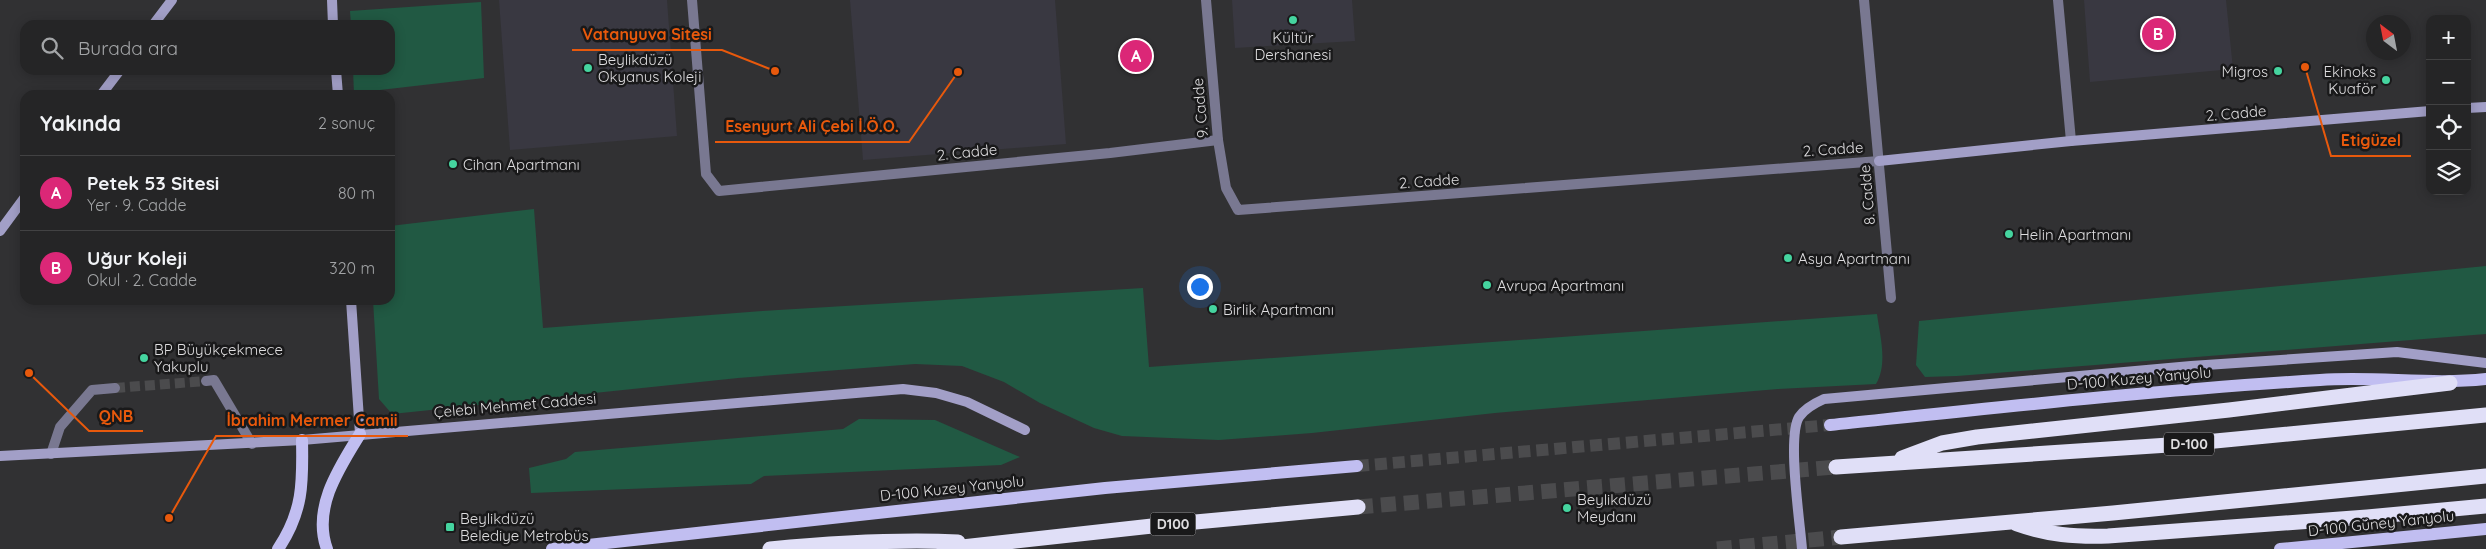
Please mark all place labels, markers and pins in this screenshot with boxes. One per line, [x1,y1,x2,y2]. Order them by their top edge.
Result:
marker: Kültür Dershanesi [1287,14,1299,26]
pin: B [2142,15,2174,53]
callout: Vatanyuva Sitesi [572,19,722,50]
place label: Kültür Dershanesi [1254,28,1332,64]
pin: A [1120,37,1152,75]
place label: Beylikdüzü Okyanus Koleji [598,50,701,86]
marker: Beylikdüzü Okyanus Koleji [582,62,594,74]
place label: Migros [2221,62,2268,81]
place label: Ekinoks Kuaför [2324,62,2376,98]
marker: Migros [2272,65,2284,77]
marker: Ekinoks Kuaför [2380,74,2392,86]
callout: Esenyurt Ali Çebi İ.Ö.O. [715,111,909,142]
callout: Etigüzel [2331,125,2411,156]
place label: Cihan Apartmanı [463,155,580,174]
marker: Cihan Apartmanı [447,158,459,170]
place label: Helin Apartmanı [2019,225,2131,244]
marker: Helin Apartmanı [2003,228,2015,240]
place label: Asya Apartmanı [1798,249,1910,268]
marker: Asya Apartmanı [1782,252,1794,264]
place label: Avrupa Apartmanı [1497,276,1624,295]
marker: Avrupa Apartmanı [1481,279,1493,291]
place label: Birlik Apartmanı [1223,300,1334,319]
marker: Birlik Apartmanı [1207,303,1219,315]
place label: BP Büyükçekmece Yakuplu [154,340,283,376]
marker: BP Büyükçekmece Yakuplu [138,352,150,364]
callout: QNB [89,400,143,431]
callout: İbrahim Mermer Camii [216,405,408,436]
place label: Beylikdüzü Meydanı [1577,490,1652,526]
marker: Beylikdüzü Meydanı [1561,502,1573,514]
place label: Beylikdüzü Belediye Metrobüs [460,509,588,545]
marker: Beylikdüzü Belediye Metrobüs [444,521,456,533]

